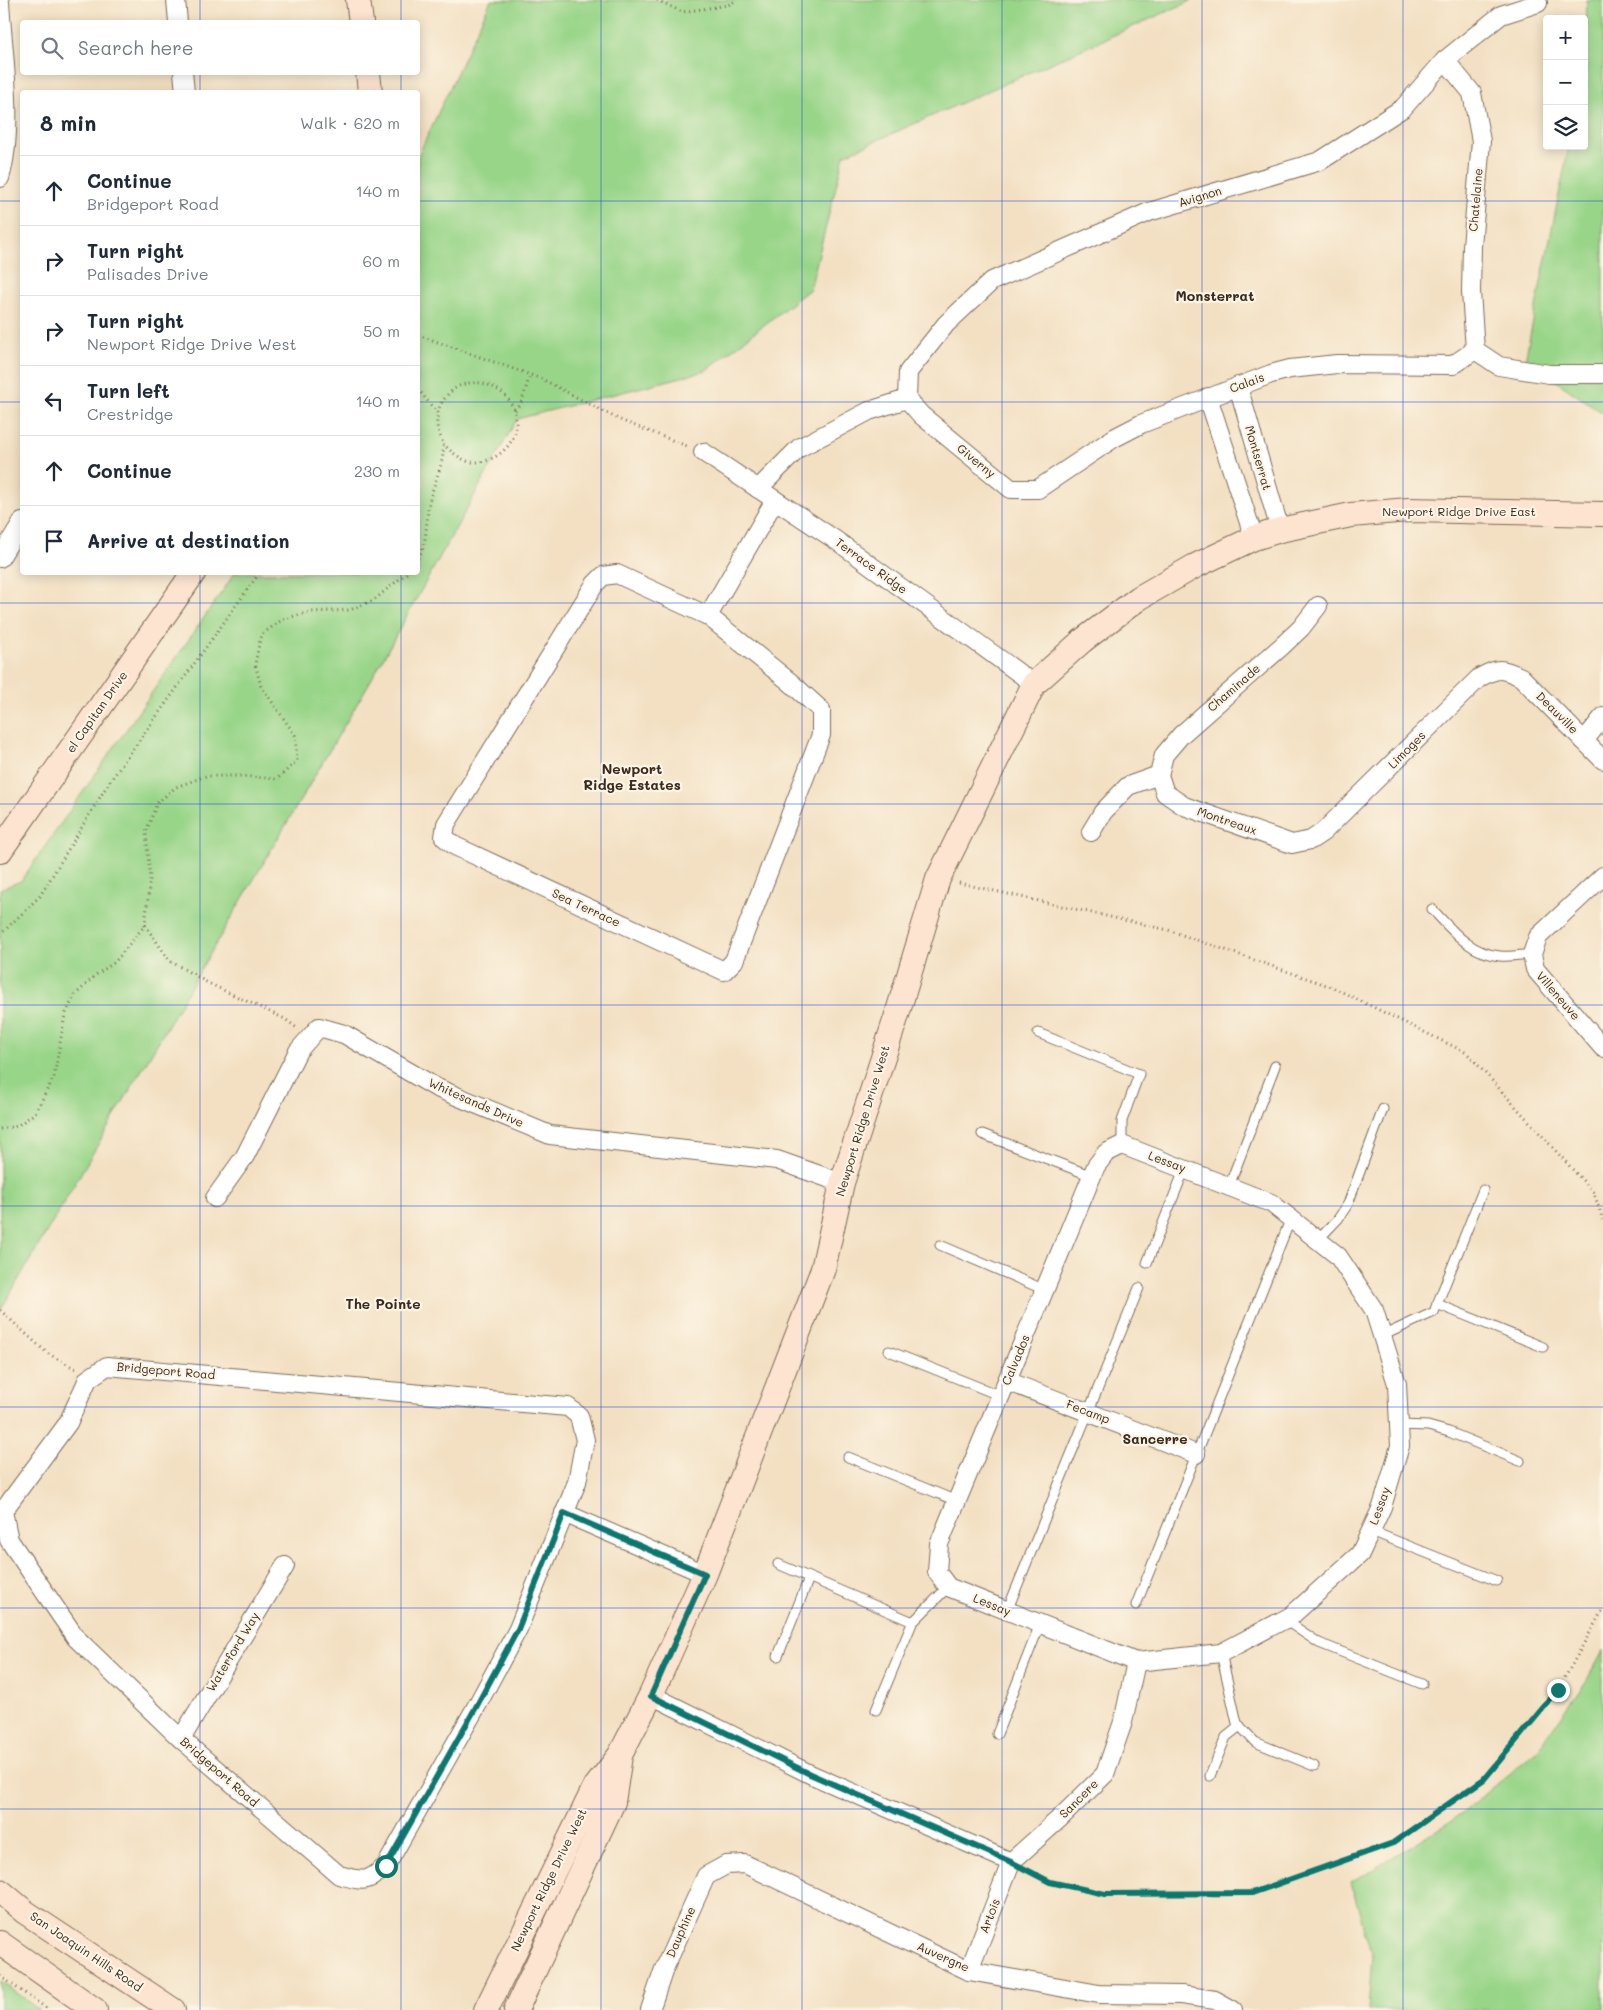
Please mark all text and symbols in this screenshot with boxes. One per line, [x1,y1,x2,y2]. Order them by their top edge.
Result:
map controls [1543,15,1588,150]
button: + [1543,15,1588,60]
search box [20,20,420,75]
icon: search [38,34,66,62]
text: Search here [78,35,194,60]
button: − [1543,60,1588,105]
button: layers [1543,105,1588,150]
text: 8 min [40,109,96,136]
text: Walk · 620 m [300,112,400,133]
street label: Chatelaine [1464,167,1486,232]
text: Continue [87,168,172,193]
icon: ahead [40,177,68,205]
text: 140 m [356,180,400,201]
street label: Avignon [1176,182,1223,210]
text: Bridgeport Road [87,193,219,214]
text: Turn right [87,238,184,263]
icon: right [40,247,68,275]
text: 60 m [363,250,400,271]
text: Palisades Drive [87,263,209,284]
district label: Monsterrat [1176,286,1254,305]
text: Turn right [87,308,184,333]
icon: right [40,317,68,345]
text: 50 m [363,320,400,341]
text: Newport Ridge Drive West [87,333,296,354]
street label: Calais [1227,368,1266,396]
text: Turn left [87,378,170,403]
icon: left [40,387,68,415]
text: 140 m [356,390,400,411]
text: Crestridge [87,403,173,424]
street label: Montserrat [1242,423,1276,492]
street label: Giverny [954,440,999,481]
icon: ahead [40,457,68,485]
text: Continue [87,458,172,483]
text: 230 m [354,460,400,481]
street label: Newport Ridge Drive East [1382,503,1536,519]
icon: arrive [40,527,68,555]
text: Arrive at destination [87,528,290,553]
street label: Terrace Ridge [832,534,911,597]
street label: Chaminade [1203,660,1263,715]
street label: el Capitan Drive [62,667,130,755]
street label: Deauville [1533,688,1582,737]
street label: Limoges [1384,727,1429,772]
district label: Newport Ridge Estates [583,759,681,794]
street label: Montreaux [1195,802,1259,838]
street label: Sea Terrace [550,884,623,930]
street label: Villeneuve [1533,968,1584,1023]
street label: Newport Ridge Drive West [831,1043,893,1198]
street label: Whitesands Drive [426,1074,527,1130]
street label: Lessay [1146,1147,1189,1176]
district label: The Pointe [345,1294,421,1313]
street label: Calvados [997,1332,1033,1387]
street label: Bridgeport Road [116,1358,216,1382]
street label: Fecamp [1064,1395,1113,1427]
district label: Sancerre [1122,1429,1188,1448]
street label: Lessay [1365,1485,1393,1527]
street label: Lessay [971,1589,1014,1619]
street label: Waterford Way [202,1609,262,1694]
route end [1547,1679,1570,1702]
street label: Bridgeport Road [177,1733,262,1810]
street label: Sancere [1055,1775,1101,1821]
street label: Newport Ridge Drive West [506,1805,590,1954]
route start [375,1855,398,1878]
street label: Artois [975,1896,1003,1935]
street label: Dauphine [662,1904,698,1960]
street label: San Joaquin Hills Road [27,1908,146,1995]
street label: Auvergne [915,1937,972,1975]

